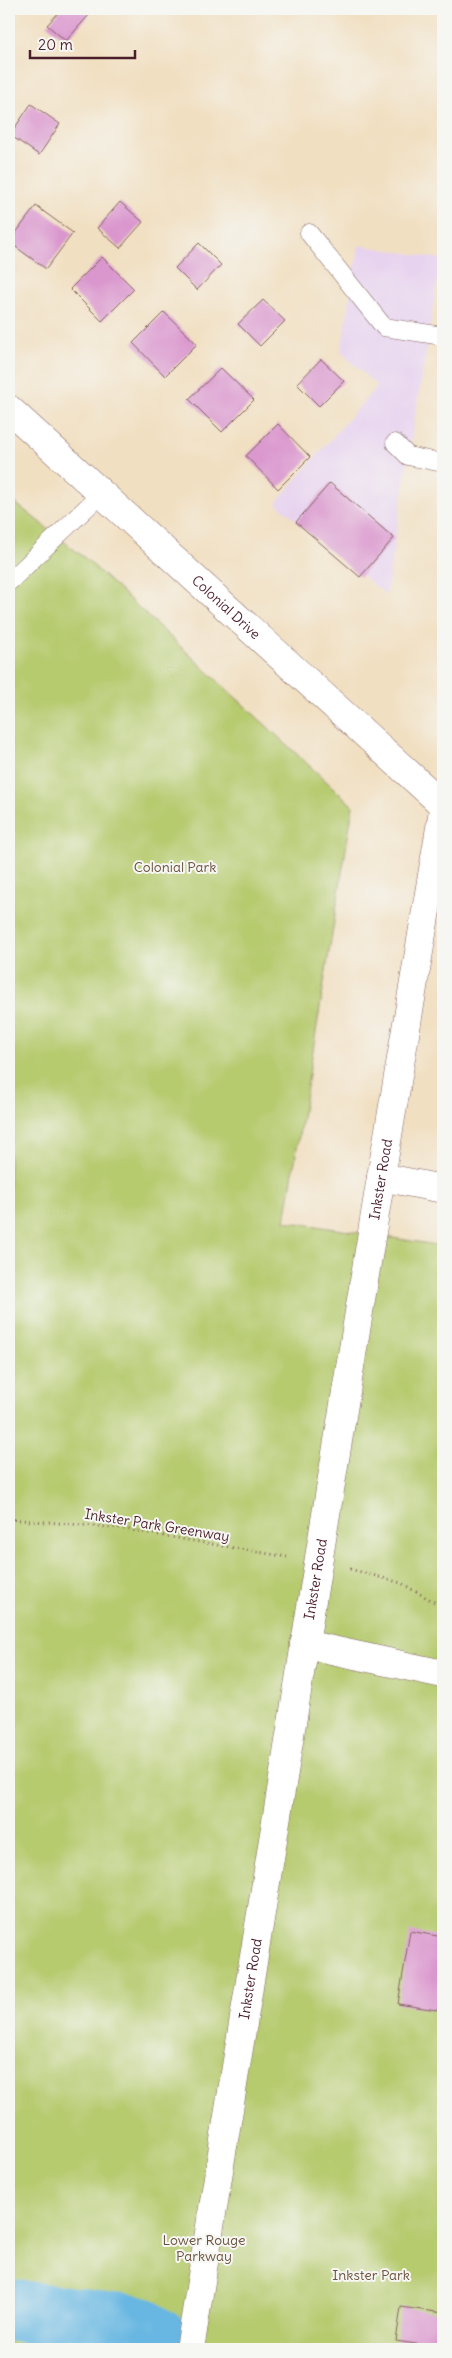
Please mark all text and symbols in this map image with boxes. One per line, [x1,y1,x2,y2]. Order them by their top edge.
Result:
scale bar [30,28,135,60]
text: 20 m [38,35,73,54]
street label: Colonial Drive [188,571,264,643]
park label: Colonial Park [134,858,216,876]
street label: Inkster Road [365,1138,396,1221]
street label: Inkster Park Greenway [83,1505,231,1545]
street label: Inkster Road [300,1537,331,1621]
street label: Inkster Road [235,1937,266,2021]
park label: Lower Rouge Parkway [162,2231,246,2265]
park label: Inkster Park [332,2266,410,2284]

